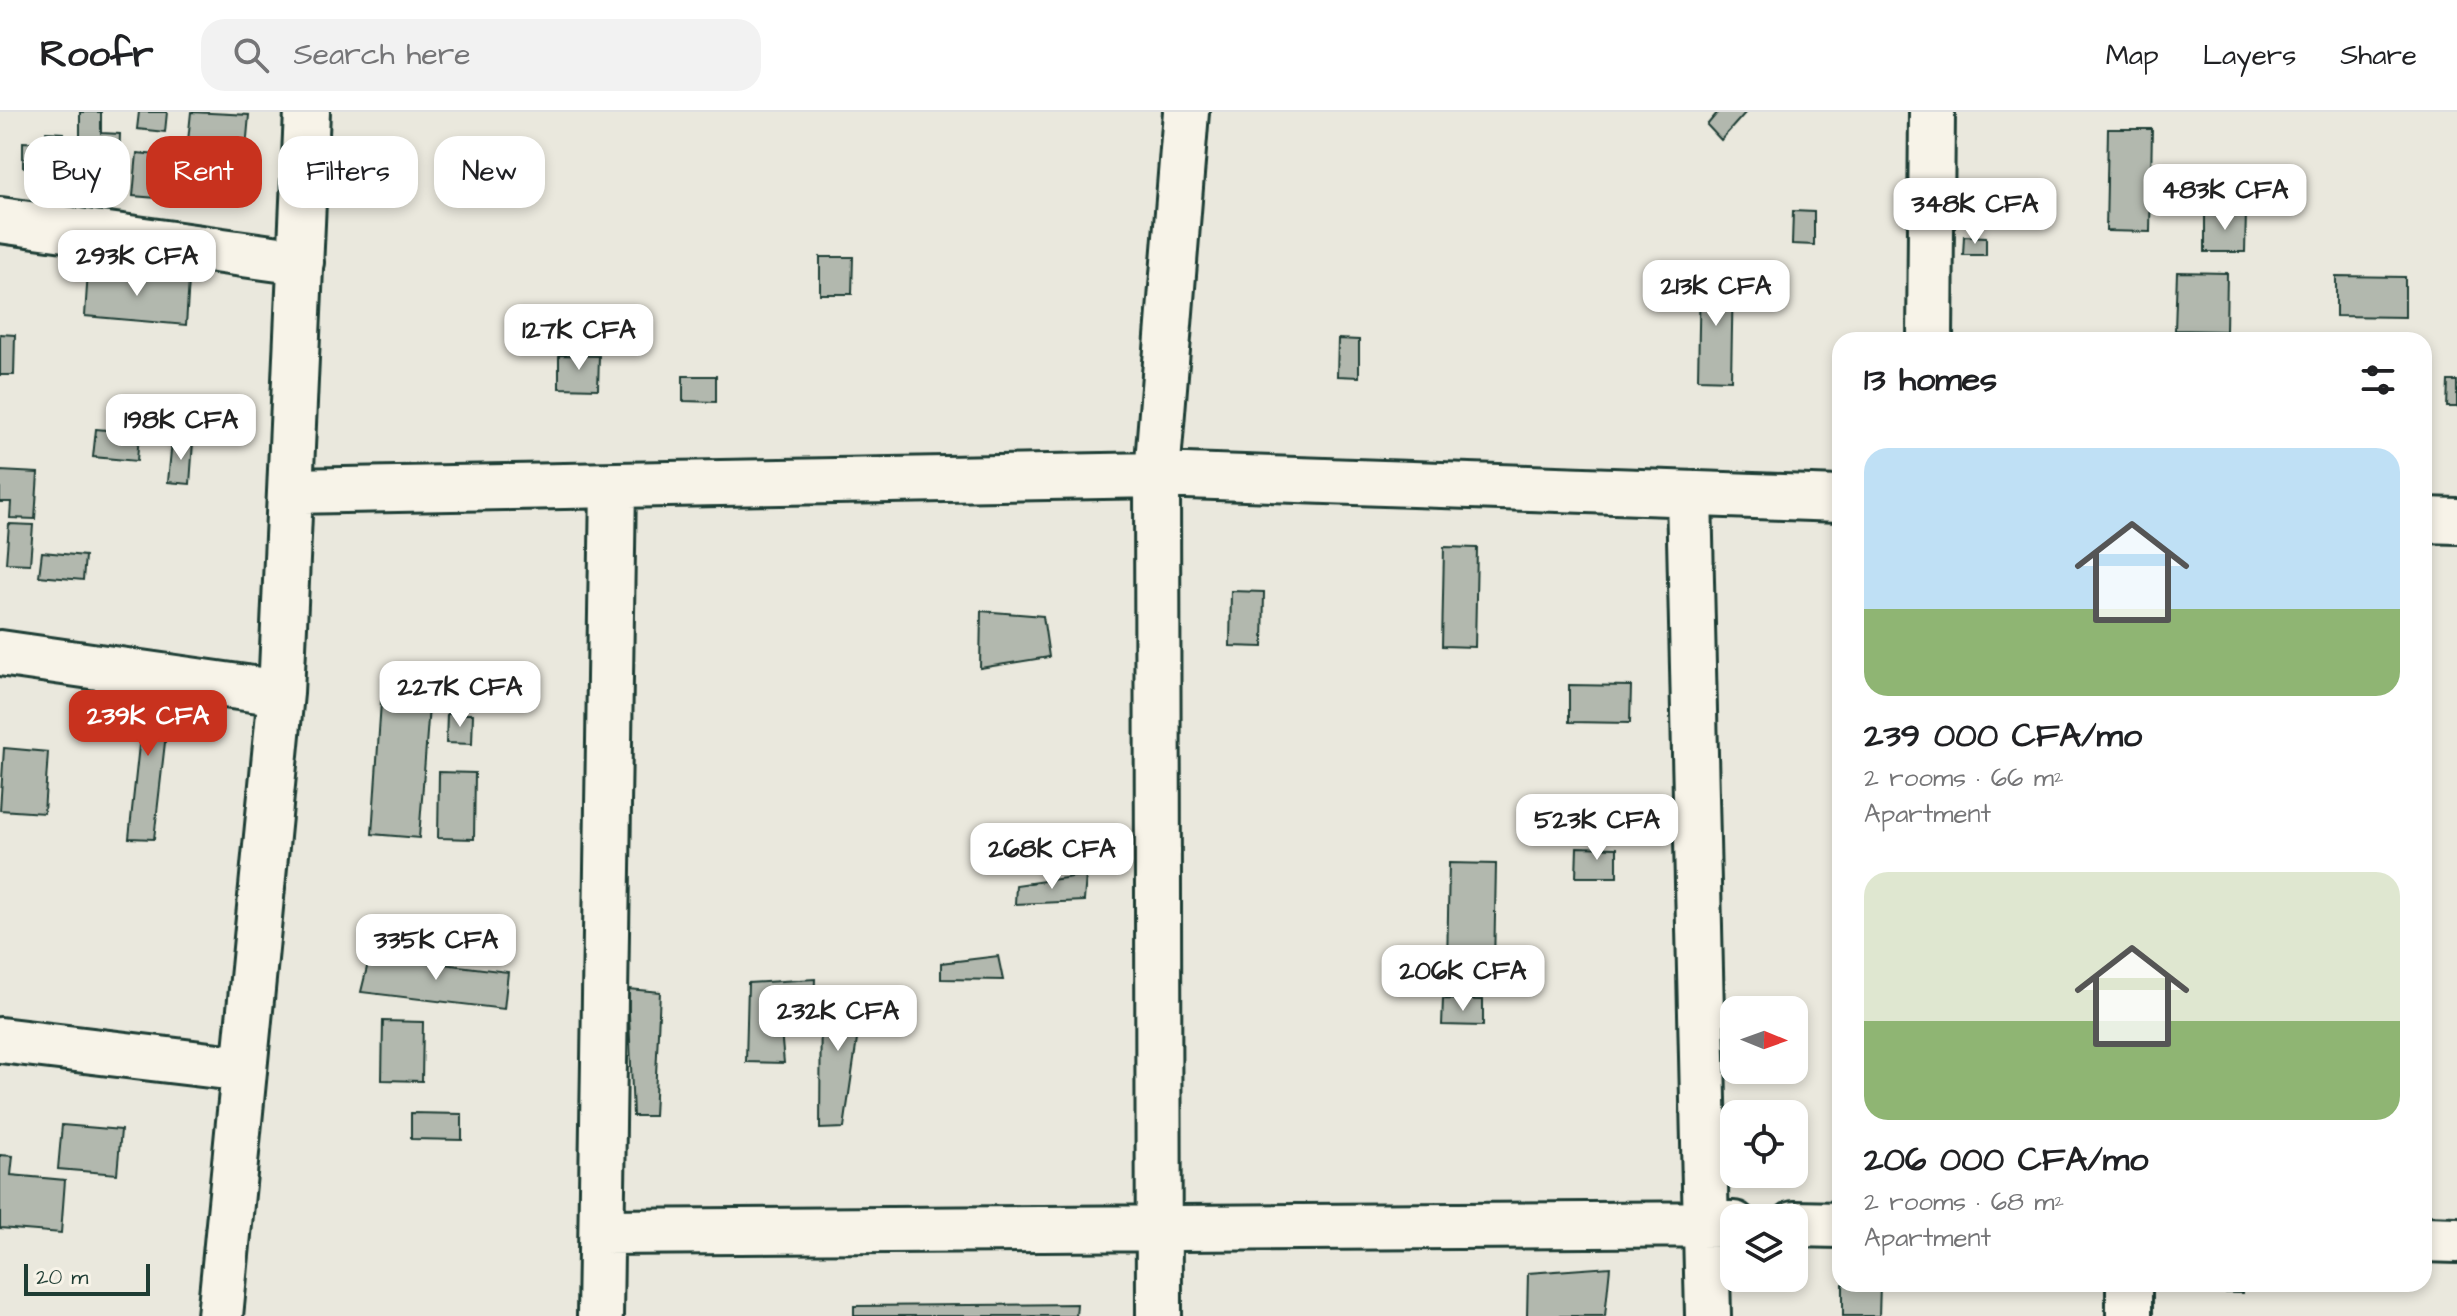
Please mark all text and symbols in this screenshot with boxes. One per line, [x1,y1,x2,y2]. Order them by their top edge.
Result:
search box [201,19,761,91]
text: Roofr [40,29,153,81]
icon: search [229,33,273,77]
text: Search here [293,34,470,76]
text: Map [2106,36,2159,75]
text: Layers [2203,36,2296,75]
text: Share [2340,36,2417,75]
chip: Buy [24,136,130,208]
chip: Rent [146,136,262,208]
chip: Filters [278,136,418,208]
chip: New [434,136,545,208]
pin: 483K CFA [2142,164,2308,232]
text: 483K CFA [2161,172,2289,208]
pin: 348K CFA [1892,178,2058,246]
text: 348K CFA [1911,186,2039,222]
pin: 293K CFA [54,230,220,298]
text: 293K CFA [76,238,198,274]
pin: 213K CFA [1633,260,1799,328]
text: 213K CFA [1661,268,1771,304]
pin: 127K CFA [496,304,662,372]
text: 127K CFA [522,312,636,348]
text: 13 homes [1864,356,1997,404]
icon: filters [2356,358,2400,402]
pin: 198K CFA [98,394,264,462]
text: 198K CFA [124,402,238,438]
icon: home [2060,500,2204,644]
pin: 227K CFA [377,661,543,729]
text: 227K CFA [398,669,522,705]
pin: 239K CFA [65,690,231,758]
text: 239K CFA [87,698,209,734]
text: 239 000 CFA/mo [1864,712,2142,760]
text: 2 rooms · 66 m² [1864,760,2064,796]
pin: 523K CFA [1514,794,1680,862]
text: Apartment [1864,796,1991,832]
text: 523K CFA [1534,802,1660,838]
pin: 268K CFA [969,823,1135,891]
text: 268K CFA [988,831,1116,867]
pin: 335K CFA [353,914,519,982]
text: 335K CFA [374,922,498,958]
icon: home [2060,924,2204,1068]
pin: 206K CFA [1380,945,1546,1013]
text: 206K CFA [1400,953,1526,989]
pin: 232K CFA [755,985,921,1053]
text: 232K CFA [777,993,899,1029]
north arrow [1720,996,1808,1084]
map controls [1720,996,1808,1292]
button: locate [1720,1100,1808,1188]
text: 206 000 CFA/mo [1864,1136,2148,1184]
text: 2 rooms · 68 m² [1864,1184,2064,1220]
button: layers [1720,1204,1808,1292]
text: Apartment [1864,1220,1991,1256]
scale bar [24,1260,150,1296]
text: 20 m [36,1262,88,1293]

